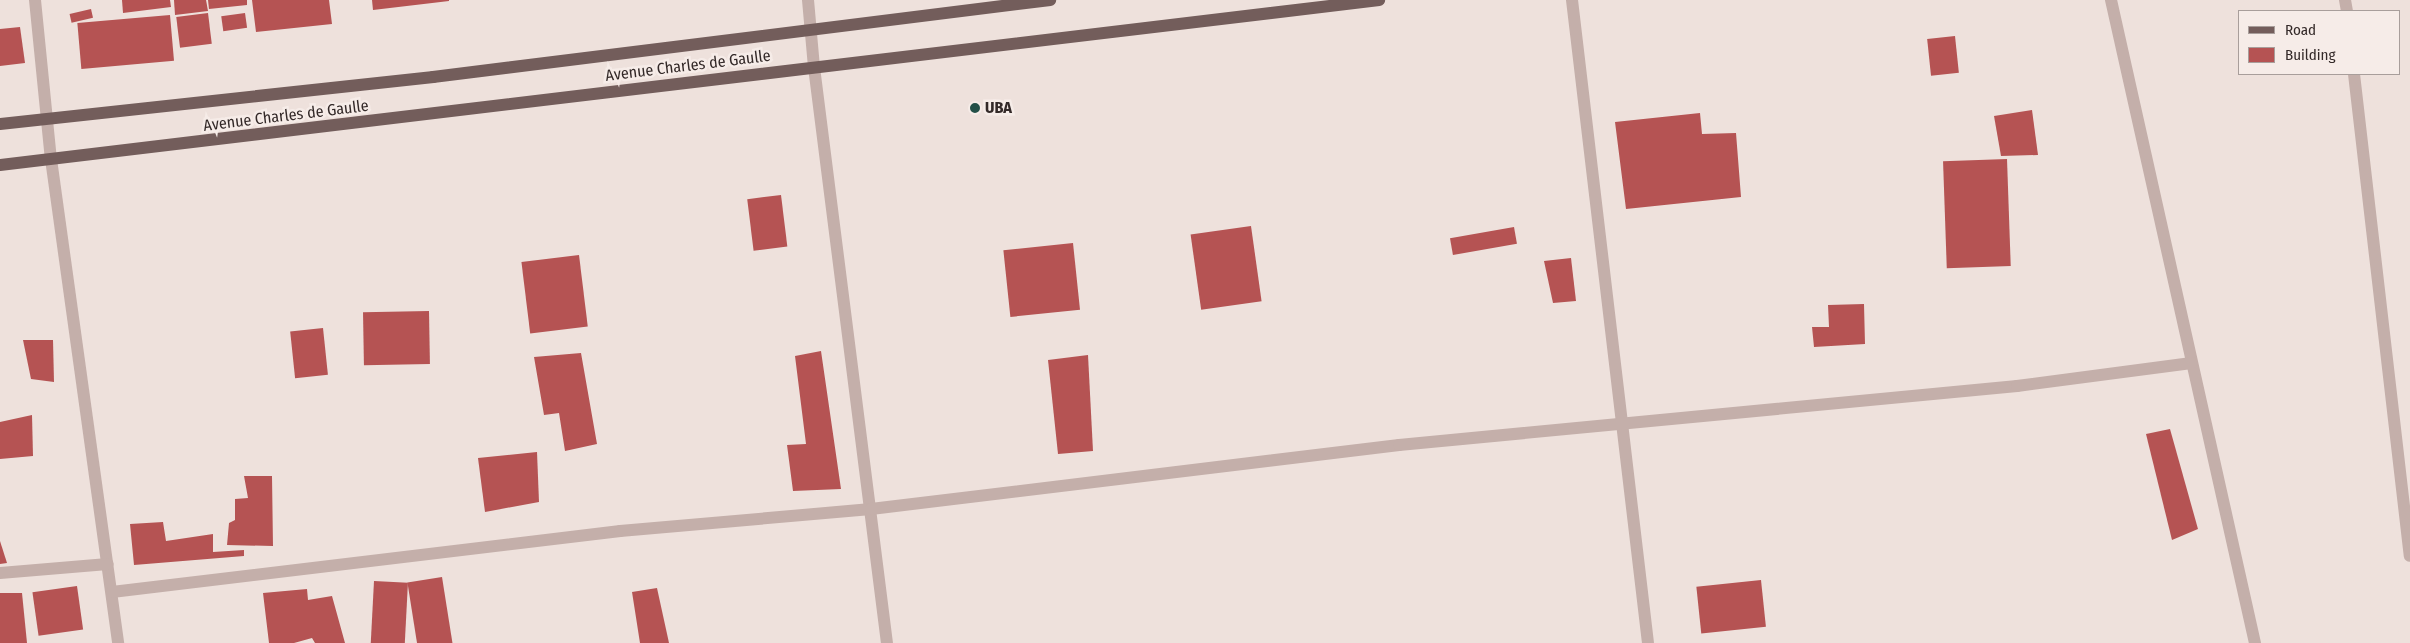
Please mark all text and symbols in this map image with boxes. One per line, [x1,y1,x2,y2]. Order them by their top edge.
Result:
legend [2238,10,2400,75]
text: Road [2285,21,2316,39]
street label: Avenue Charles de Gaulle [604,46,772,86]
text: Building [2285,46,2336,64]
street label: Avenue Charles de Gaulle [202,96,370,136]
place label: UBA [985,98,1012,118]
marker: UBA [969,102,981,114]

